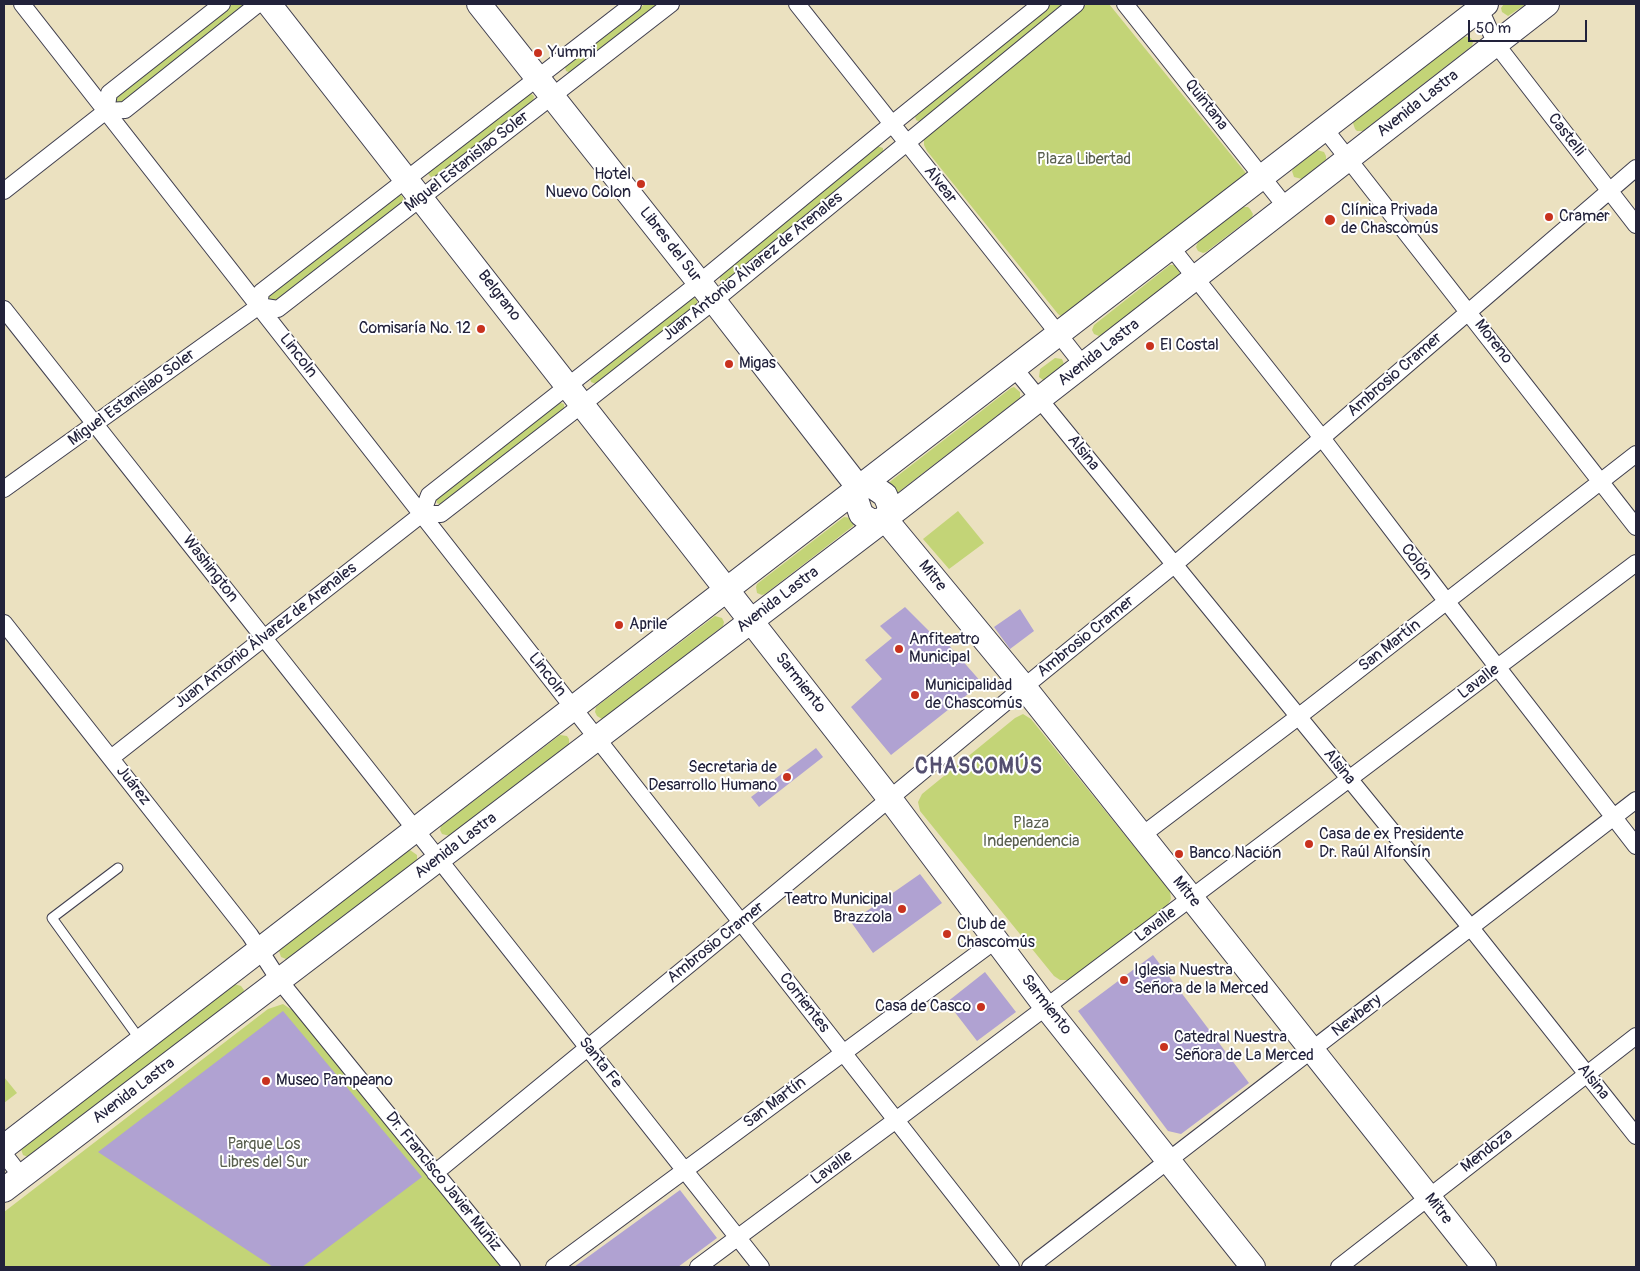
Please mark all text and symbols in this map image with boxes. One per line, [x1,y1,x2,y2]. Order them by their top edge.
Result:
scale bar [1470,10,1589,42]
text: 50 m [1476,19,1511,38]
place label: Yummi [548,43,596,63]
marker: Yummi [532,47,544,59]
street label: Avenida Lastra [1373,66,1463,142]
street label: Quintana [1180,76,1232,134]
street label: Miguel Estanislao Soler [401,108,533,216]
street label: Castelli [1543,110,1589,160]
park label: Plaza Libertad [1037,150,1131,170]
street label: Alvear [919,162,961,208]
place label: Hotel Nuevo Colon [545,165,631,203]
marker: Hotel Nuevo Colon [635,178,647,190]
street label: Juan Antonio Álvarez de Arenales [659,189,847,345]
place label: Clínica Privada de Chascomús [1341,201,1438,239]
street label: Libres del Sur [635,204,705,286]
place label: Cramer [1559,207,1610,227]
marker: Cramer [1543,211,1555,223]
marker: Clínica Privada de Chascomús [1323,213,1337,227]
street label: Belgrano [473,267,525,325]
street label: Avenida Lastra [1054,315,1144,391]
street label: Moreno [1470,316,1516,368]
place label: Comisaría No. 12 [359,319,471,339]
marker: Comisaría No. 12 [475,323,487,335]
street label: Ambrosio Cramer [1344,329,1446,421]
street label: Lincoln [275,330,321,382]
place label: El Costal [1160,336,1219,356]
marker: El Costal [1144,340,1156,352]
street label: Miguel Estanislao Soler [65,346,199,450]
place label: Migas [739,354,776,374]
marker: Migas [723,358,735,370]
street label: Alsina [1063,431,1103,475]
street label: Washington [178,532,242,606]
street label: Colón [1396,540,1436,584]
street label: Mitre [914,557,950,595]
street label: Juan Antonio Álvarez de Arenales [171,559,361,713]
street label: Avenida Lastra [733,563,823,637]
street label: Ambrosio Cramer [1034,592,1138,682]
place label: Aprile [629,615,667,635]
street label: San Martín [1355,616,1425,676]
marker: Aprile [613,619,625,631]
place label: Anfiteatro Municipal [909,630,980,668]
marker: Anfiteatro Municipal [893,643,905,655]
street label: Lincoln [524,649,570,701]
street label: Sarmiento [771,649,829,717]
street label: Lavalle [1455,660,1503,704]
place label: Municipalidad de Chascomús [925,676,1022,714]
marker: Municipalidad de Chascomús [909,689,921,701]
street label: Alsina [1319,745,1359,789]
district label: CHASCOMÚS [914,755,1044,781]
place label: Secretarìa de Desarrollo Humano [648,758,777,796]
street label: Juárez [112,762,154,810]
marker: Secretarìa de Desarrollo Humano [781,771,793,783]
street label: Avenida Lastra [411,809,501,883]
park label: Plaza Independencia [983,814,1079,852]
place label: Casa de ex Presidente Dr. Raúl Alfonsín [1319,825,1464,863]
marker: Casa de ex Presidente Dr. Raúl Alfonsín [1303,838,1315,850]
place label: Banco Nación [1189,844,1281,864]
marker: Banco Nación [1173,848,1185,860]
street label: Mitre [1168,873,1204,911]
place label: Teatro Municipal Brazzola [784,890,892,928]
street label: Ambrosio Cramer [664,898,768,988]
marker: Teatro Municipal Brazzola [896,903,908,915]
street label: Lavalle [1132,903,1180,947]
place label: Club de Chascomús [957,915,1035,953]
marker: Club de Chascomús [941,928,953,940]
place label: Iglesia Nuestra Señora de la Merced [1134,961,1269,999]
street label: Corrientes [775,969,833,1037]
street label: Sarmiento [1017,971,1075,1039]
marker: Iglesia Nuestra Señora de la Merced [1118,974,1130,986]
street label: Newbery [1328,991,1386,1041]
place label: Casa de Casco [875,997,971,1017]
marker: Casa de Casco [975,1001,987,1013]
place label: Catedral Nuestra Señora de La Merced [1174,1028,1314,1066]
street label: Santa Fe [574,1034,626,1092]
marker: Catedral Nuestra Señora de La Merced [1158,1041,1170,1053]
street label: Avenida Lastra [89,1054,179,1128]
street label: Alsina [1573,1060,1613,1104]
place label: Museo Pampeano [276,1071,393,1091]
street label: San Martín [740,1073,810,1133]
marker: Museo Pampeano [260,1075,272,1087]
street label: Dr. Francisco Javier Muñiz [381,1108,505,1256]
street label: Mendoza [1457,1125,1517,1177]
park label: Parque Los Libres del Sur [219,1135,309,1173]
street label: Lavalle [808,1147,856,1189]
street label: Mitre [1420,1190,1456,1228]

